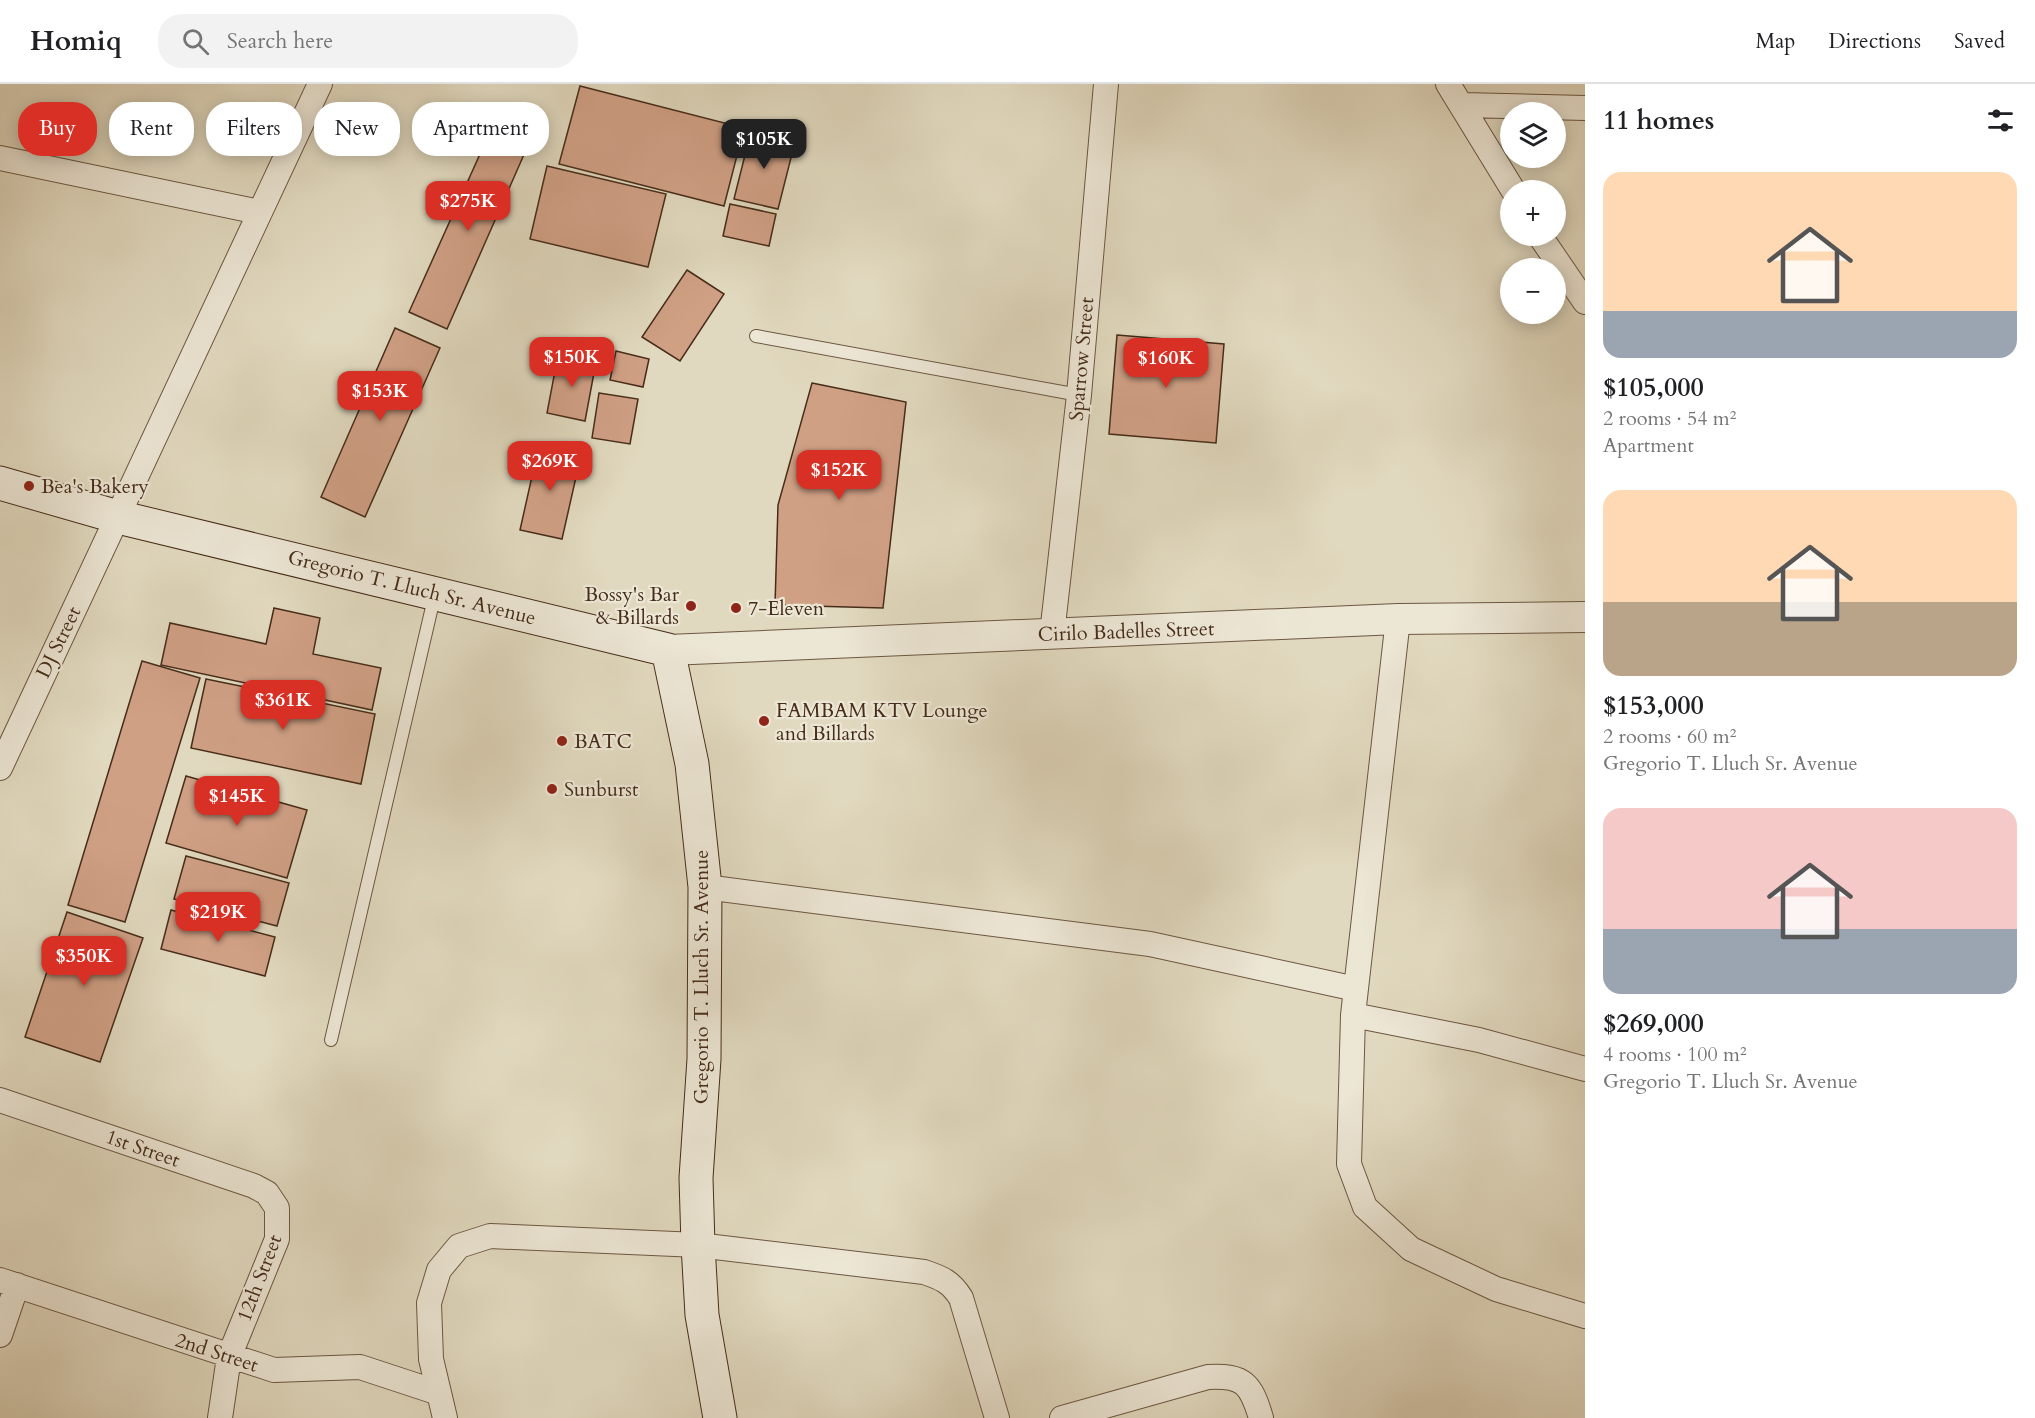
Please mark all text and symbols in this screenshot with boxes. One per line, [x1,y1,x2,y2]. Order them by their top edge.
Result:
search box [158,14,578,68]
text: Homiq [30,22,122,60]
icon: search [179,25,212,58]
text: Search here [227,26,333,56]
text: Map [1755,27,1795,56]
text: Directions [1828,27,1921,56]
text: Saved [1954,27,2005,56]
chip: Buy [18,102,97,156]
chip: Rent [109,102,194,156]
chip: Filters [206,102,302,156]
chip: New [314,102,400,156]
chip: Apartment [412,102,549,156]
map controls [1500,102,1566,324]
button: layers [1500,102,1566,168]
text: 11 homes [1603,103,1714,138]
icon: filters [1984,104,2017,137]
pin: $105K [722,119,806,170]
text: $105K [735,125,793,152]
button: + [1500,180,1566,246]
pin: $275K [426,181,510,232]
text: $275K [439,187,497,214]
icon: home [1756,211,1864,319]
button: − [1500,258,1566,324]
street label: Sparrow Street [1063,295,1100,422]
pin: $150K [530,337,614,388]
pin: $160K [1124,338,1208,389]
text: $150K [543,343,601,370]
text: $160K [1137,344,1195,371]
text: $105,000 [1603,370,1704,405]
pin: $153K [338,371,422,422]
text: $153K [351,377,409,404]
text: 2 rooms · 54 m² [1603,405,1736,432]
text: Apartment [1603,432,1694,459]
pin: $269K [508,441,592,492]
text: $269K [521,447,579,474]
pin: $152K [797,450,881,501]
text: $152K [810,456,868,483]
place label: Bea's Bakery [41,473,149,500]
marker: Bea's Bakery [22,479,36,493]
icon: home [1756,529,1864,637]
street label: Gregorio T. Lluch Sr. Avenue [285,544,539,631]
place label: Bossy's Bar & Billards [585,581,680,631]
place label: 7-Eleven [748,595,825,622]
marker: Bossy's Bar & Billards [684,599,698,613]
street label: DJ Street [30,601,88,683]
marker: 7-Eleven [729,601,743,615]
street label: Cirilo Badelles Street [1037,615,1215,648]
pin: $361K [241,680,325,731]
text: $361K [254,686,312,713]
text: $153,000 [1603,688,1704,723]
place label: FAMBAM KTV Lounge and Billards [776,697,988,747]
marker: FAMBAM KTV Lounge and Billards [757,714,771,728]
text: 2 rooms · 60 m² [1603,723,1736,750]
place label: BATC [574,728,632,755]
marker: BATC [555,734,569,748]
text: Gregorio T. Lluch Sr. Avenue [1603,750,1858,777]
pin: $145K [195,776,279,827]
place label: Sunburst [564,776,639,803]
text: $145K [208,782,266,809]
marker: Sunburst [545,782,559,796]
icon: home [1756,847,1864,955]
street label: Gregorio T. Lluch Sr. Avenue [688,850,715,1104]
pin: $219K [176,892,260,943]
text: $219K [189,898,247,925]
pin: $350K [42,936,126,987]
text: $350K [55,942,113,969]
text: $269,000 [1603,1006,1704,1041]
text: 4 rooms · 100 m² [1603,1041,1747,1068]
text: Gregorio T. Lluch Sr. Avenue [1603,1068,1858,1095]
street label: 1st Street [102,1123,184,1174]
street label: 12th Street [231,1230,289,1326]
street label: 2nd Street [172,1326,262,1379]

